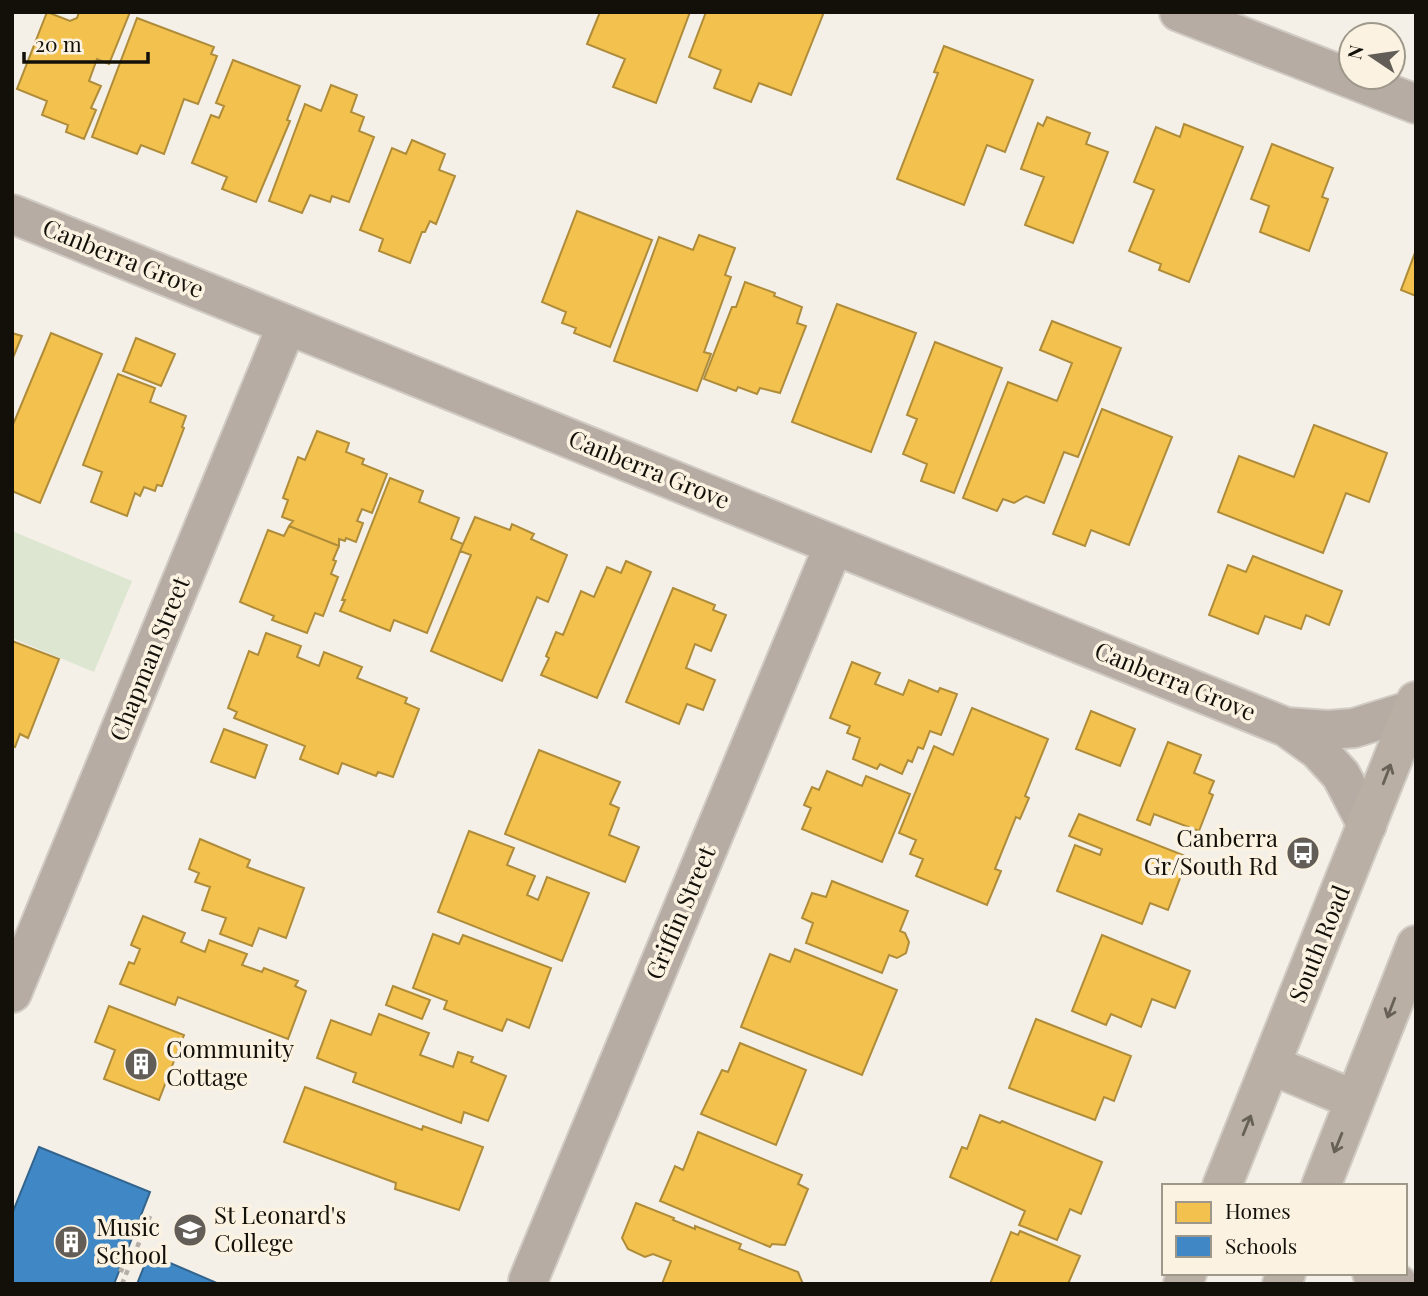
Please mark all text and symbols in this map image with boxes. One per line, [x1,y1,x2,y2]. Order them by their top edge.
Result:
scale bar [24,21,149,65]
north arrow [1337,21,1407,91]
text: 20 m [35,29,82,57]
text: N [1340,42,1369,62]
street label: Canberra Grove [38,210,209,304]
street label: Canberra Grove [564,421,735,515]
street label: Chapman Street [101,571,196,745]
street label: Canberra Grove [1090,633,1261,727]
one-way arrow [1382,764,1395,786]
place label: Canberra Gr/South Rd [1144,821,1278,881]
bus stop icon: Canberra Gr/South Rd [1284,834,1322,872]
street label: Griffin Street [637,840,722,984]
street label: South Road [1280,880,1356,1006]
one-way arrow [1383,997,1396,1019]
place label: Community Cottage [166,1032,294,1092]
building icon: Community Cottage [122,1045,160,1083]
one-way arrow [1241,1115,1254,1137]
one-way arrow [1330,1131,1343,1153]
legend [1162,1184,1407,1275]
text: Homes [1225,1196,1291,1224]
place label: St Leonard's College [214,1198,346,1258]
place label: Music School [96,1210,168,1270]
school or university icon: St Leonard's College [171,1211,209,1249]
building icon: Music School [52,1223,90,1261]
text: Schools [1225,1231,1297,1259]

